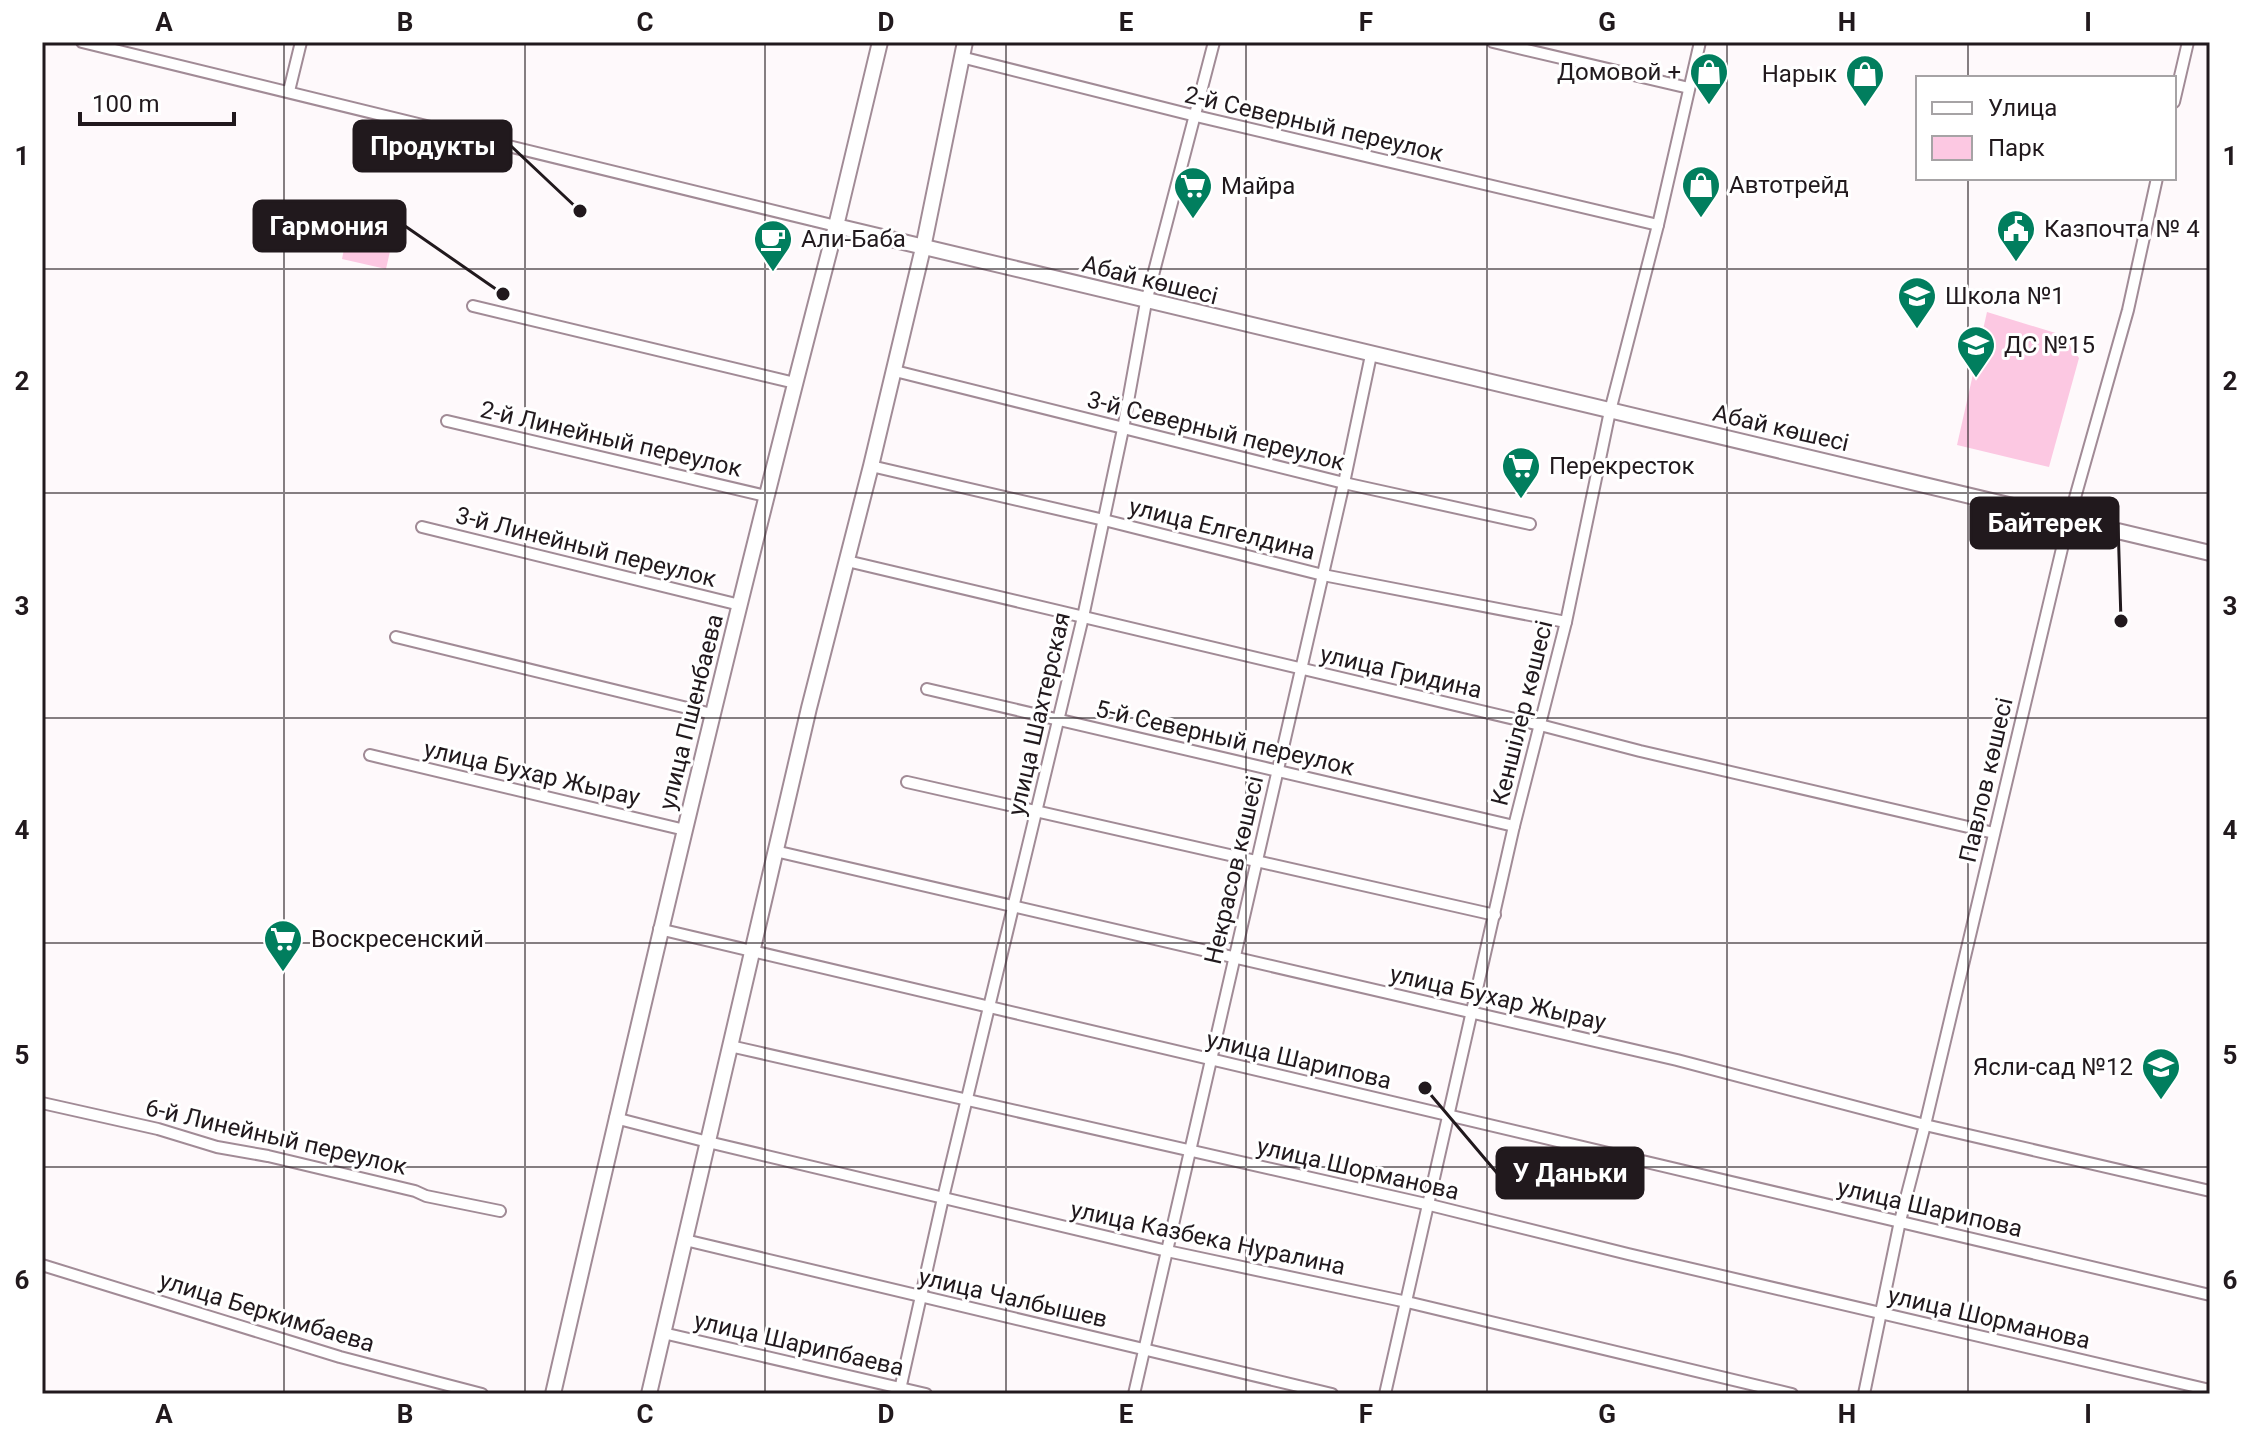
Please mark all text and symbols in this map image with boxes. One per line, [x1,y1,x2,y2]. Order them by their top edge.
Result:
text: A [155,7,173,37]
text: B [397,7,413,37]
text: C [636,7,654,37]
text: D [878,7,894,37]
text: E [1119,7,1134,37]
text: F [1359,7,1373,37]
text: G [1598,7,1616,37]
text: H [1838,7,1856,37]
text: I [2084,7,2092,37]
shop icon: Домовой + [1688,51,1730,106]
shop icon: Нарык [1844,53,1886,108]
place label: Домовой + [1557,58,1681,86]
place label: Нарык [1762,60,1837,88]
scale bar [80,76,234,126]
legend [1916,76,2176,180]
street label: 2-й Северный переулок [1182,81,1446,167]
text: 100 m [92,90,159,118]
text: Улица [1988,94,2057,122]
callout: Продукты [354,121,511,171]
text: Продукты [370,131,496,161]
text: Парк [1988,134,2045,162]
text: 1 [15,141,29,171]
text: 1 [2223,141,2237,171]
shop icon: Автотрейд [1680,164,1722,219]
supermarket icon: Майра [1172,165,1214,220]
place label: Автотрейд [1729,171,1849,199]
place label: Майра [1221,172,1295,200]
callout: Гармония [254,201,405,251]
public building icon: Казпочта № 4 [1995,208,2037,263]
text: Гармония [269,211,389,241]
place label: Казпочта № 4 [2044,215,2200,243]
cafe icon: Али-Баба [752,218,794,273]
place label: Али-Баба [801,225,906,253]
street label: Абай көшесі [1079,250,1221,310]
school or university icon: Школа №1 [1896,275,1938,330]
place label: Школа №1 [1945,282,2065,310]
school or university icon: ДС №15 [1955,324,1997,379]
place label: ДС №15 [2004,331,2095,359]
text: 2 [15,366,29,396]
text: 2 [2223,366,2237,396]
street label: 3-й Северный переулок [1084,385,1348,477]
street label: 2-й Линейный переулок [478,395,744,483]
street label: Абай көшесі [1710,399,1852,457]
supermarket icon: Перекресток [1500,445,1542,500]
place label: Перекресток [1549,452,1695,480]
street label: улица Елгелдина [1126,492,1318,566]
callout: Байтерек [1971,498,2118,548]
street label: 3-й Линейный переулок [453,501,719,593]
text: Байтерек [1988,508,2103,538]
text: 3 [15,591,29,621]
text: 3 [2223,591,2237,621]
street label: улица Шахтерская [1002,610,1076,818]
street label: улица Пшенбаева [653,611,729,813]
street label: Кеншілер көшесі [1485,617,1559,809]
street label: улица Гридина [1317,640,1485,704]
street label: 5-й Северный переулок [1093,695,1357,781]
street label: Павлов көшесі [1953,695,2019,865]
street label: улица Бухар Жырау [421,735,643,812]
street label: Некрасов көшесі [1199,773,1269,967]
text: 4 [15,815,30,845]
text: 4 [2223,815,2238,845]
supermarket icon: Воскресенский [262,918,304,973]
place label: Воскресенский [311,925,484,953]
street label: улица Бухар Жырау [1387,960,1609,1037]
street label: улица Шарипова [1204,1025,1394,1095]
text: 5 [15,1040,29,1070]
text: 5 [2223,1040,2237,1070]
school or university icon: Ясли-сад №12 [2140,1046,2182,1101]
place label: Ясли-сад №12 [1973,1053,2133,1081]
street label: 6-й Линейный переулок [143,1093,409,1181]
street label: улица Шорманова [1254,1132,1462,1206]
callout: У Даньки [1497,1148,1643,1198]
text: У Даньки [1513,1158,1627,1188]
street label: улица Шарипова [1835,1173,2025,1243]
street label: улица Казбека Нуралина [1068,1195,1348,1281]
street label: улица Чалбышев [916,1263,1110,1333]
text: 6 [15,1265,30,1295]
text: 6 [2223,1265,2238,1295]
street label: улица Беркимбаева [156,1266,378,1358]
street label: улица Шорманова [1885,1281,2093,1355]
street label: улица Шарипбаева [691,1306,907,1382]
text: A [155,1399,173,1429]
text: B [397,1399,413,1429]
text: C [636,1399,654,1429]
text: D [878,1399,894,1429]
text: E [1119,1399,1134,1429]
text: F [1359,1399,1373,1429]
text: G [1598,1399,1616,1429]
text: H [1838,1399,1856,1429]
text: I [2084,1399,2092,1429]

